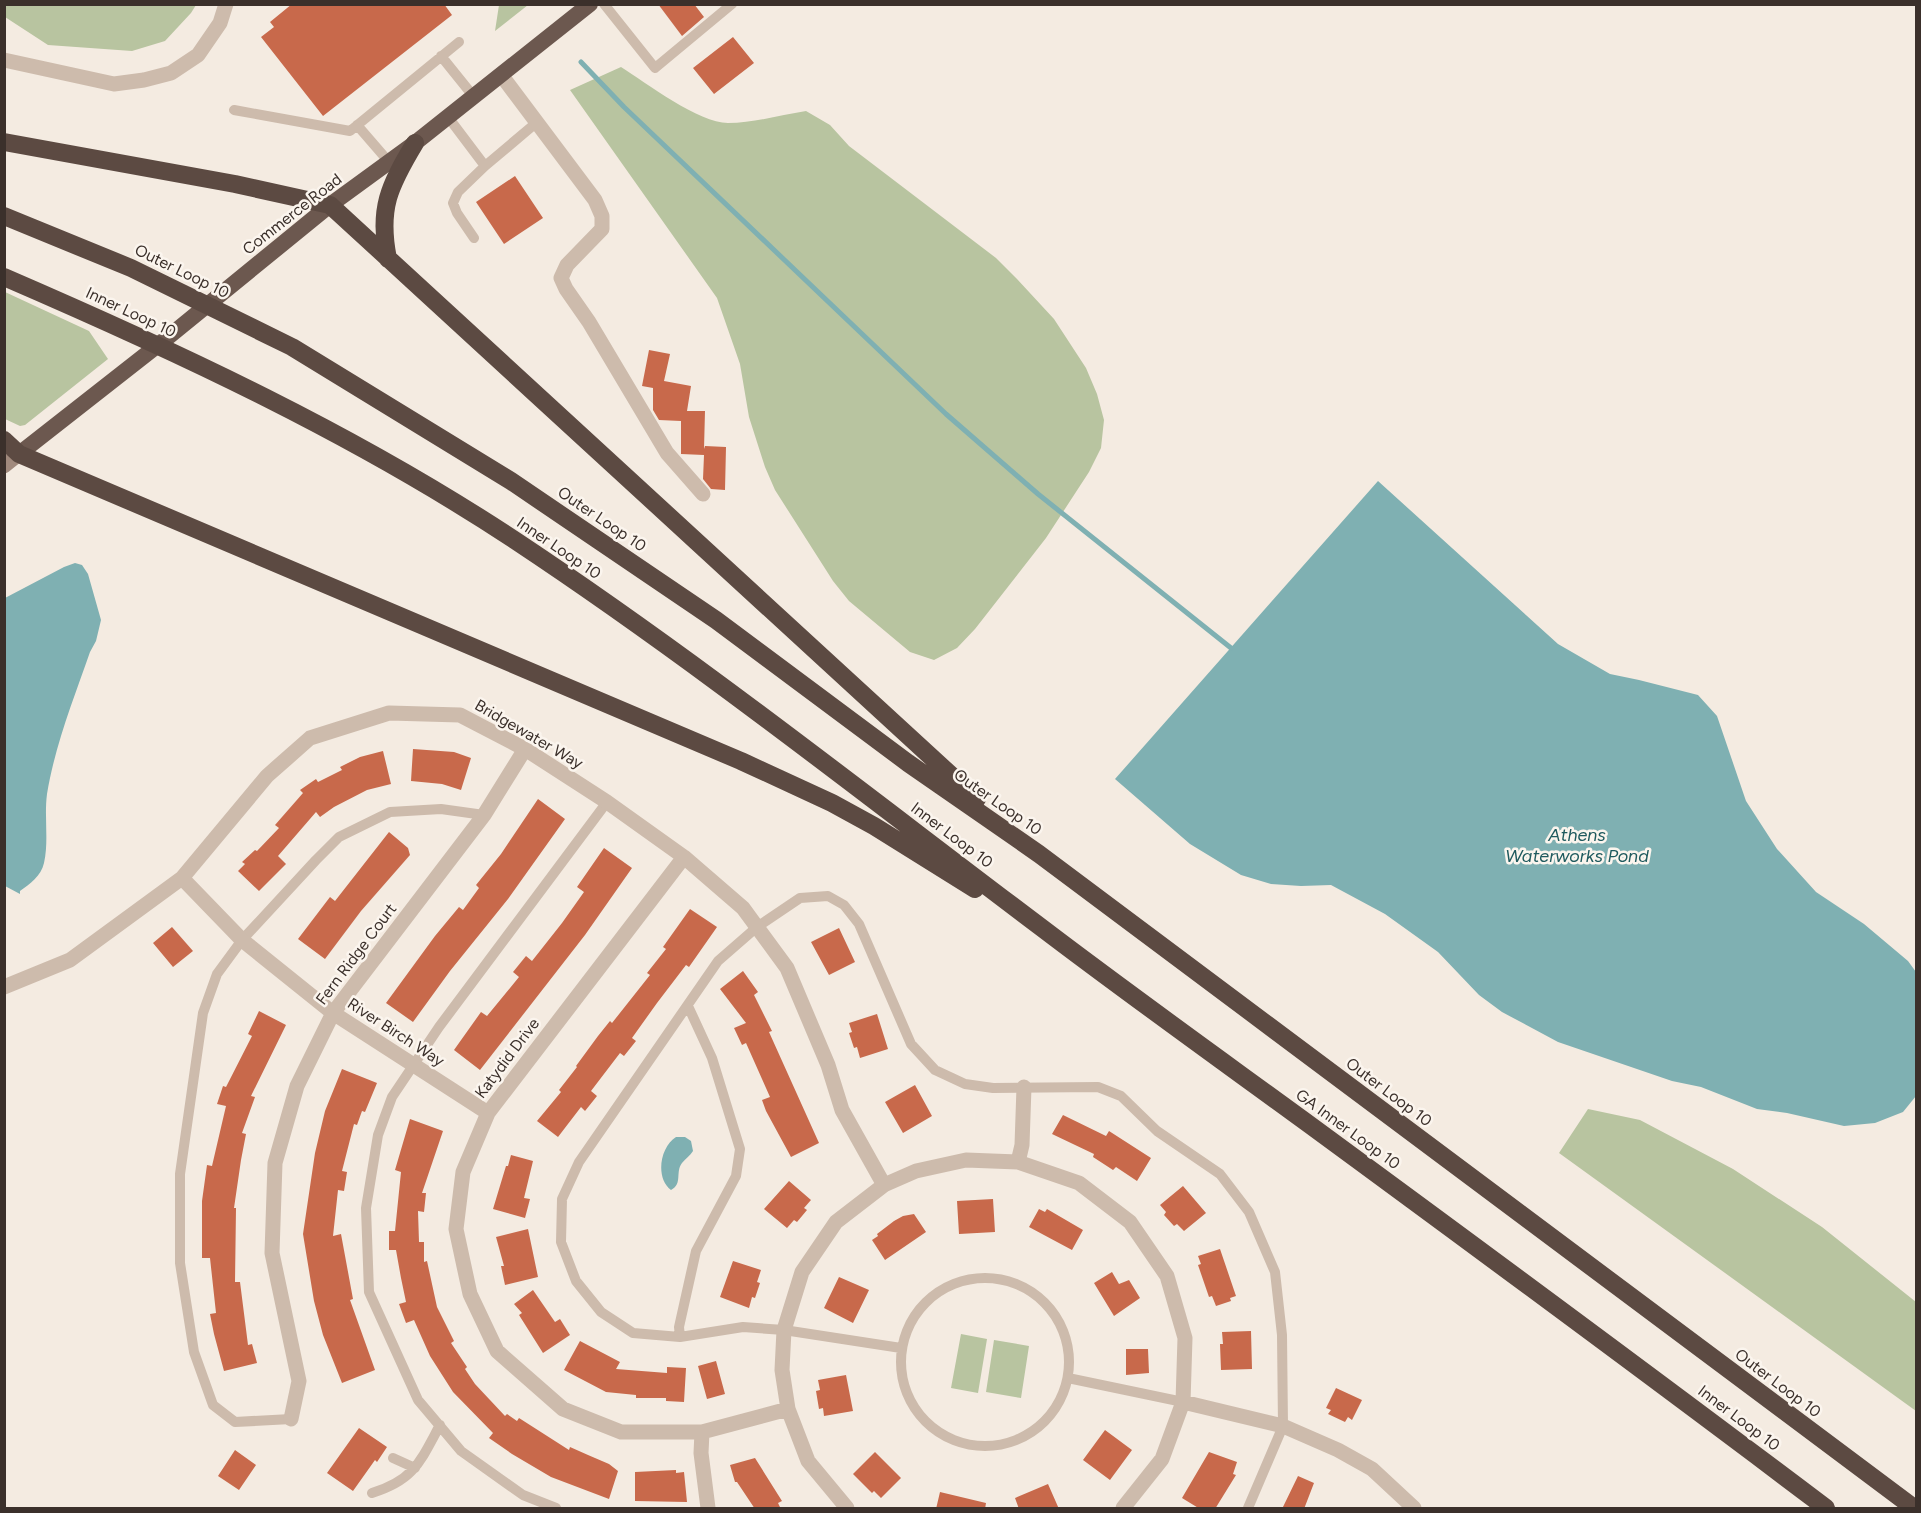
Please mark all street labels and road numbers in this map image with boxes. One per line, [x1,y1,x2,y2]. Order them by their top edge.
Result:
street label: Commerce Road [239,169,345,259]
street label: Outer Loop 10 [132,240,232,302]
street label: Inner Loop 10 [83,283,179,341]
street label: Outer Loop 10 [554,482,650,556]
street label: Inner Loop 10 [513,513,605,583]
street label: Bridgewater Way [471,695,587,773]
street label: Outer Loop 10 [951,765,1045,839]
street label: Inner Loop 10 [907,798,997,872]
street label: Fern Ridge Court [312,900,400,1008]
street label: River Birch Way [344,994,448,1071]
street label: Katydid Drive [471,1014,543,1102]
street label: Outer Loop 10 [1342,1054,1436,1130]
street label: GA Inner Loop 10 [1292,1085,1404,1173]
street label: Outer Loop 10 [1731,1345,1825,1421]
street label: Inner Loop 10 [1694,1381,1784,1455]

